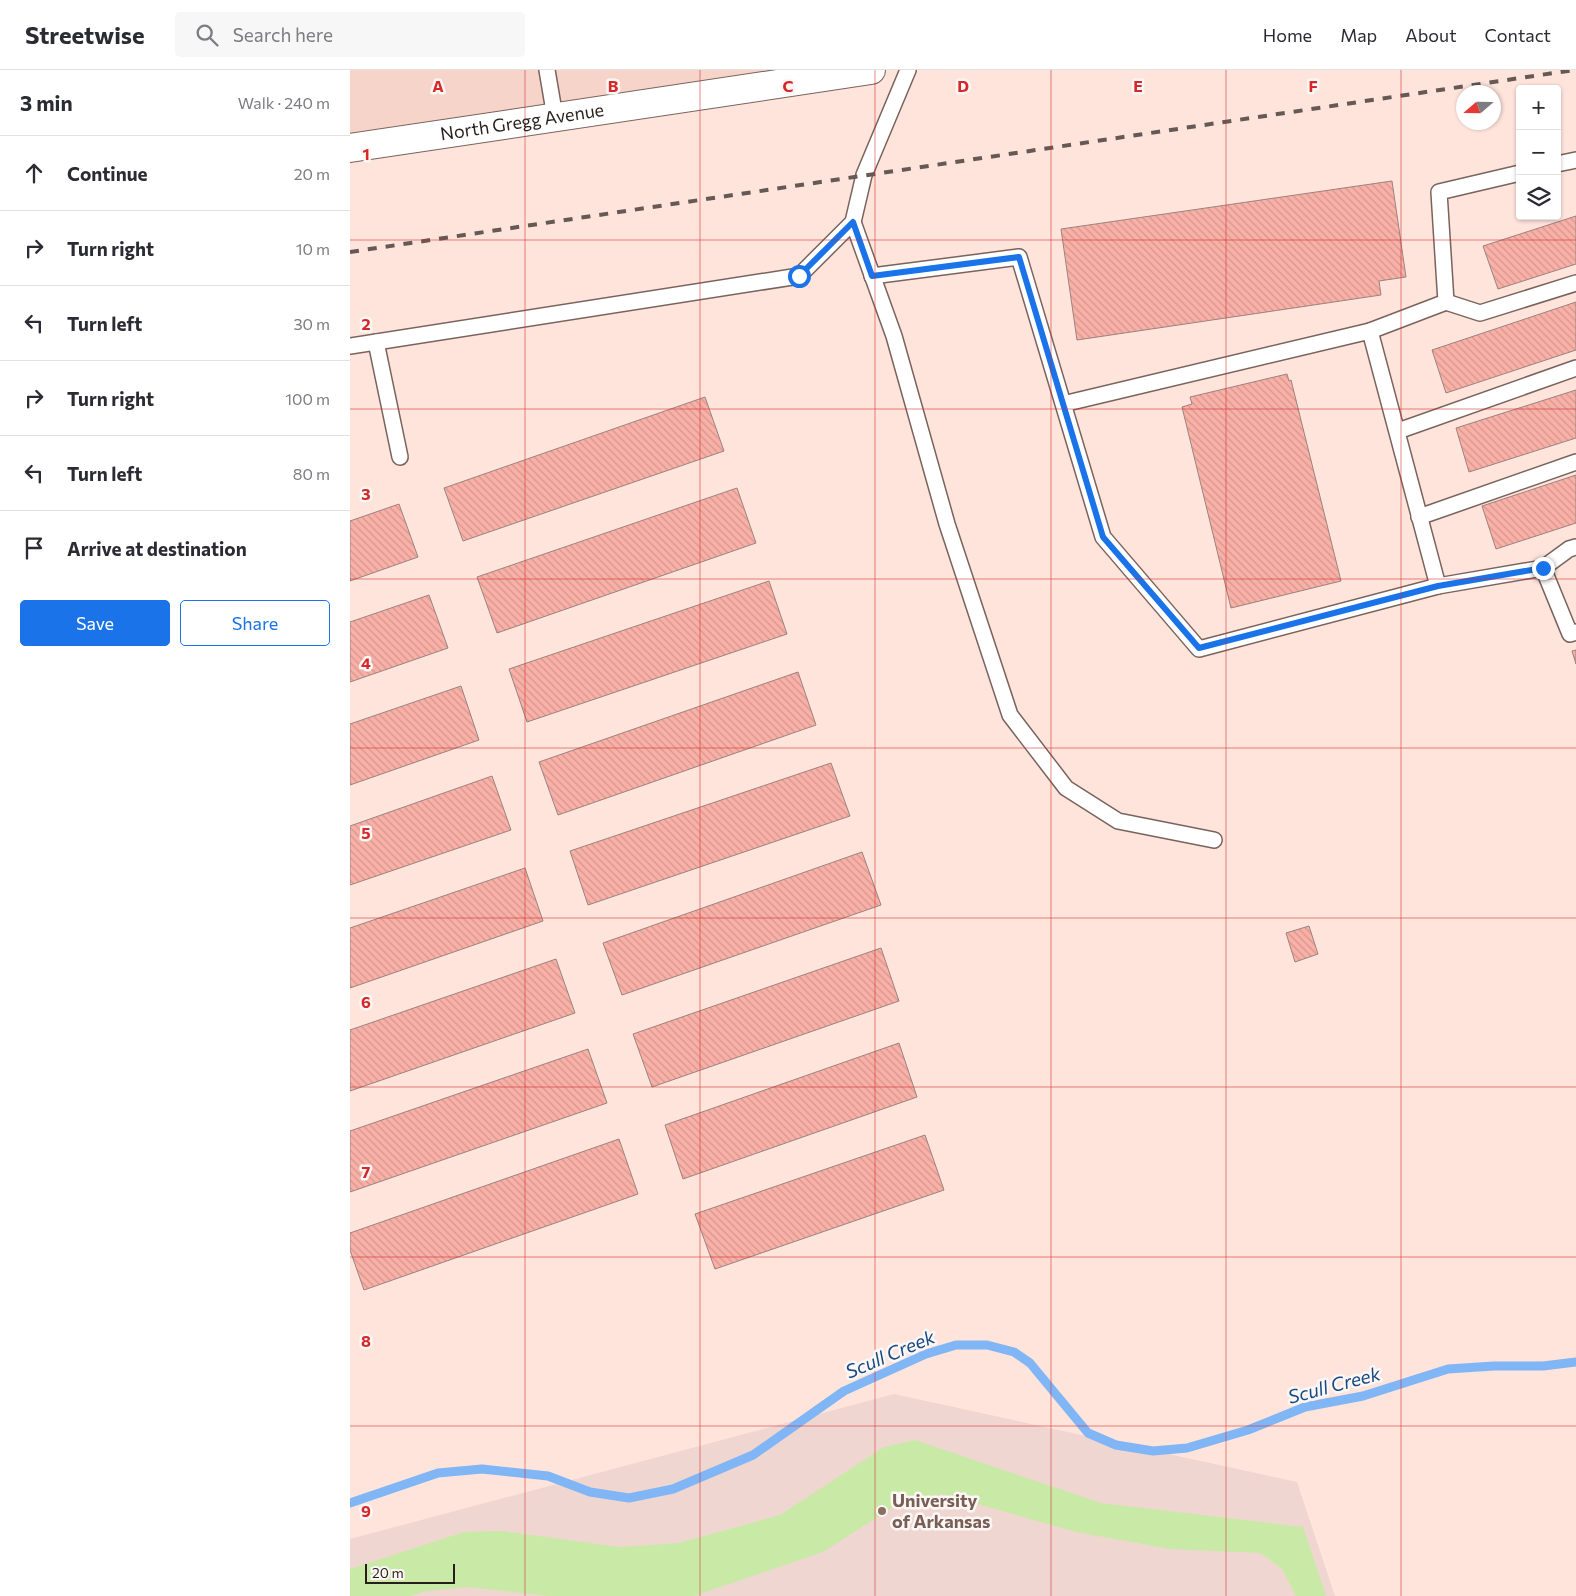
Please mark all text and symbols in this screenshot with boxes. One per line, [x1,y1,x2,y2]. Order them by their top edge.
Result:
search box [175,12,525,57]
text: Streetwise [25,20,145,49]
icon: search [193,21,221,49]
text: Search here [233,23,333,46]
text: Home [1263,24,1312,46]
text: Map [1340,24,1377,46]
text: About [1405,24,1457,46]
text: Contact [1485,24,1551,46]
text: A [432,76,444,95]
text: B [608,76,619,95]
text: C [783,76,794,95]
text: D [957,76,969,95]
text: E [1133,76,1143,95]
text: F [1308,76,1318,95]
north arrow [1456,85,1501,130]
map controls [1516,85,1561,220]
button: + [1516,85,1561,130]
text: 3 min [20,90,73,115]
text: Walk · 240 m [238,93,330,112]
street label: North Gregg Avenue [439,98,605,144]
button: − [1516,130,1561,175]
text: 1 [362,144,370,163]
icon: ahead [20,159,48,187]
text: Continue [67,162,147,185]
text: 20 m [294,164,330,183]
button: layers [1516,175,1561,220]
icon: right [20,234,48,262]
text: Turn right [67,237,154,260]
text: 10 m [296,239,330,258]
route start [788,265,811,288]
icon: left [20,309,48,337]
text: Turn left [67,312,142,335]
text: 30 m [293,314,330,333]
text: 2 [361,314,371,333]
icon: right [20,384,48,412]
text: Turn right [67,387,154,410]
text: 100 m [285,389,330,408]
icon: left [20,459,48,487]
text: Turn left [67,462,142,485]
text: 80 m [293,464,330,483]
text: 3 [361,484,371,503]
icon: arrive [20,534,48,562]
text: Arrive at destination [67,537,247,560]
route end [1532,557,1555,580]
button: Save [20,600,170,646]
button: Share [180,600,330,646]
text: 4 [361,653,371,672]
text: 5 [361,823,371,842]
text: 6 [361,992,371,1011]
text: 7 [362,1162,371,1181]
water label: Scull Creek [842,1324,939,1383]
text: 8 [361,1331,371,1350]
water label: Scull Creek [1285,1361,1383,1408]
place label: University of Arkansas [892,1489,990,1532]
text: 9 [361,1501,371,1520]
marker: University of Arkansas [876,1505,888,1517]
scale bar [365,1561,455,1584]
text: 20 m [372,1564,404,1581]

